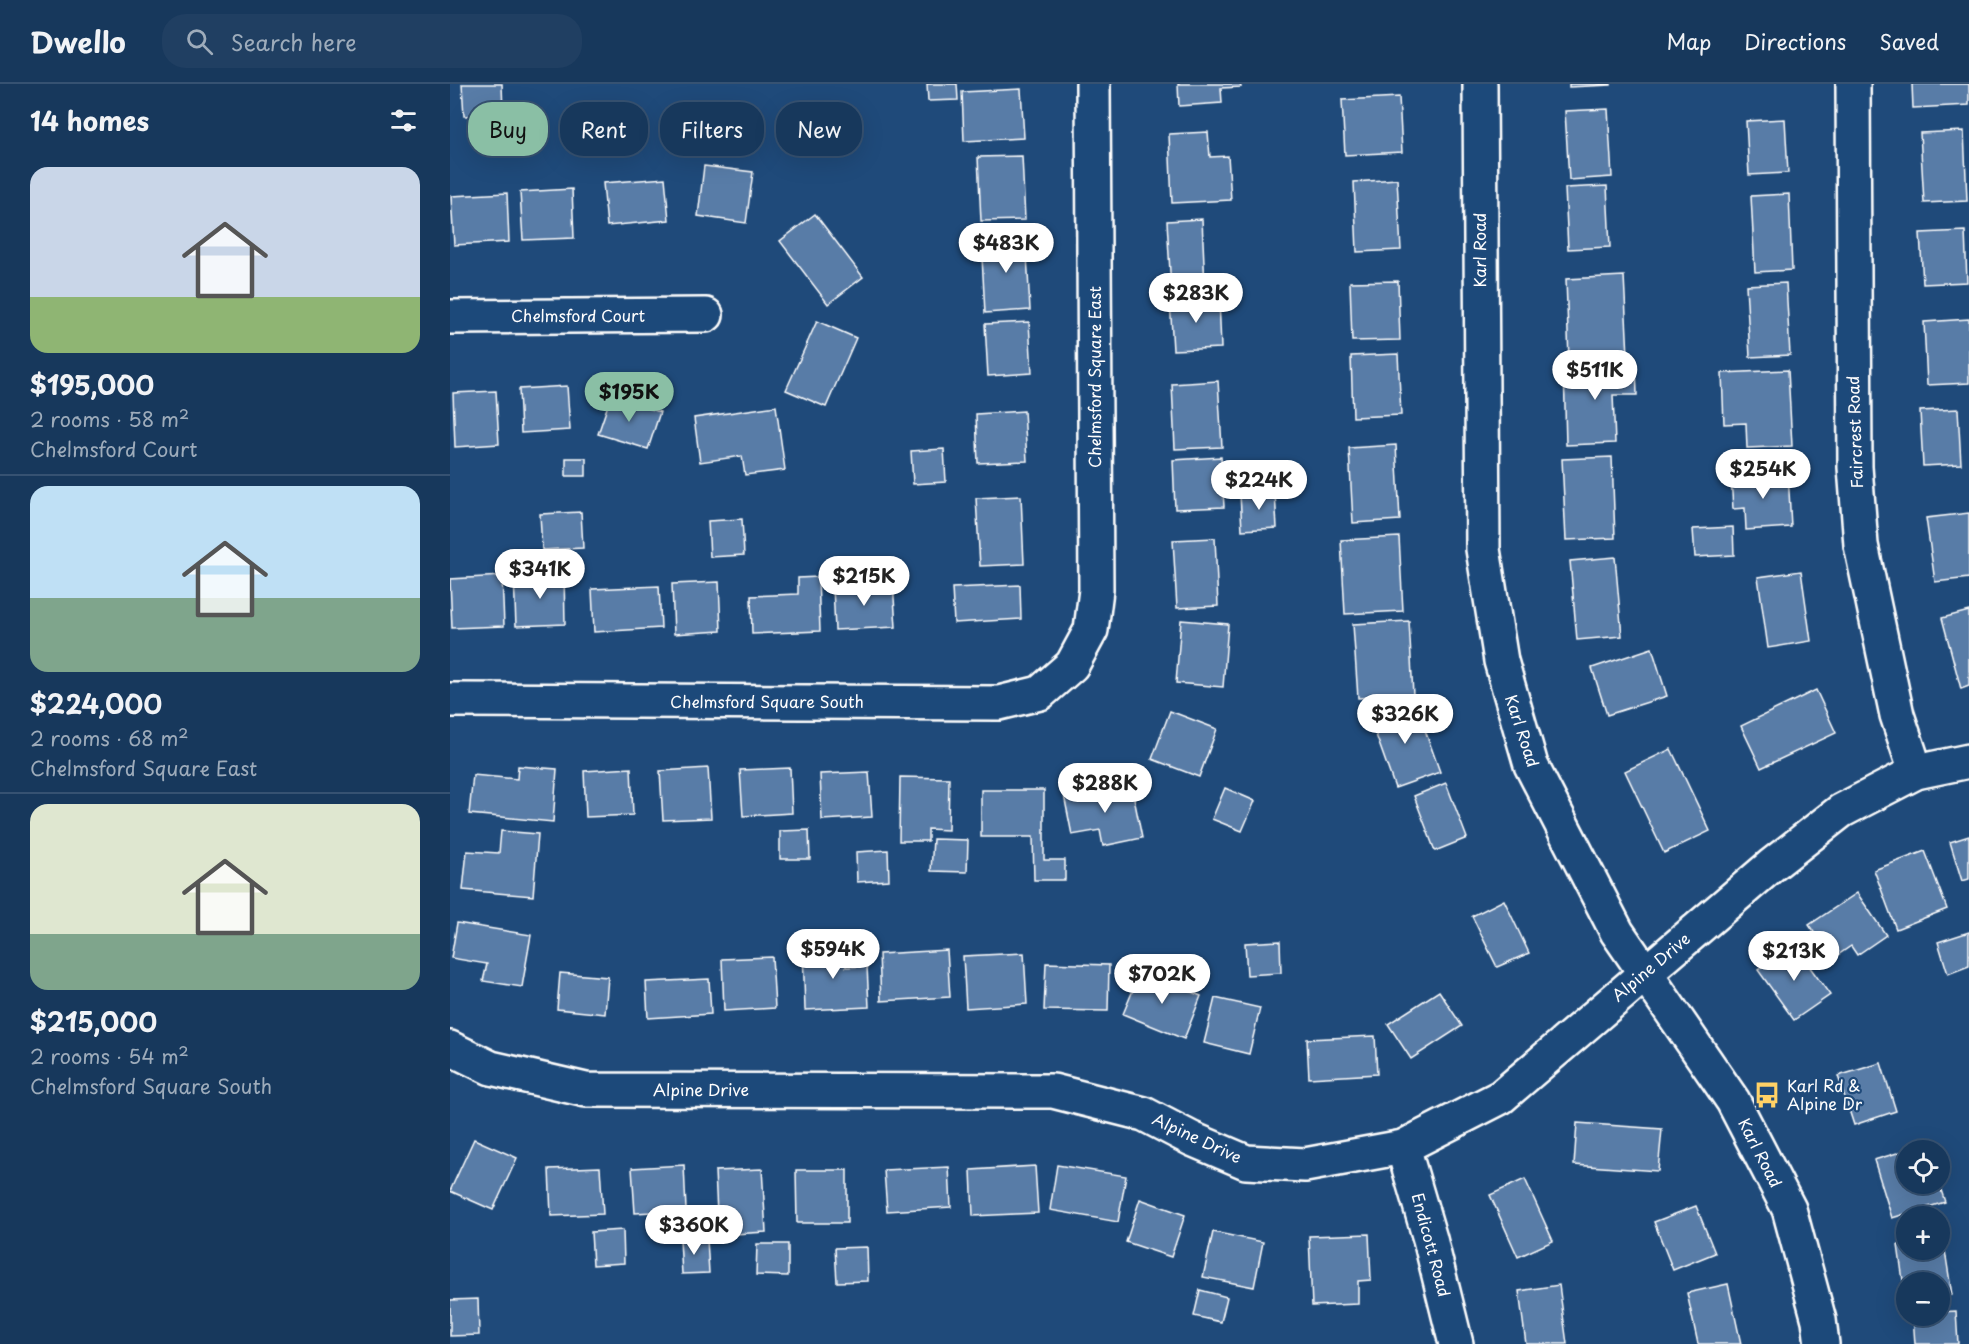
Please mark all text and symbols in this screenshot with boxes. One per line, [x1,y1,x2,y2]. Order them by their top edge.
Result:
search box [162,14,582,68]
text: Dwello [30,20,126,63]
icon: search [183,25,216,58]
text: Search here [231,25,357,58]
text: Map [1666,25,1711,57]
text: Directions [1744,25,1846,57]
text: Saved [1879,25,1939,57]
text: 14 homes [30,101,149,140]
chip: Buy [468,102,548,156]
chip: Rent [560,102,648,156]
chip: Filters [660,102,764,156]
chip: New [776,102,862,156]
icon: filters [387,104,420,137]
icon: home [171,206,279,314]
street label: Karl Road [1467,213,1491,287]
pin: $483K [964,223,1048,274]
text: $483K [973,227,1039,257]
pin: $283K [1154,273,1238,324]
text: $283K [1163,277,1229,307]
street label: Chelmsford Square East [1082,286,1106,468]
street label: Chelmsford Court [511,303,645,327]
pin: $511K [1553,350,1637,401]
text: $511K [1566,354,1624,384]
text: $195,000 [30,365,154,404]
pin: $195K [587,372,671,423]
street label: Faircrest Road [1840,375,1868,489]
text: $195K [599,376,659,406]
text: 2 rooms · 58 m² [30,404,189,434]
text: Chelmsford Court [30,434,197,464]
pin: $254K [1721,449,1805,500]
text: $254K [1730,453,1796,483]
pin: $224K [1217,460,1301,511]
text: $224K [1225,464,1293,494]
icon: home [171,525,279,633]
pin: $341K [498,549,582,600]
text: $341K [509,553,571,583]
pin: $215K [822,556,906,607]
text: $215K [832,560,896,590]
text: $224,000 [30,684,162,723]
street label: Chelmsford Square South [670,689,864,713]
street label: Karl Road [1500,691,1546,770]
pin: $326K [1363,694,1447,745]
text: $326K [1371,698,1439,728]
text: 2 rooms · 68 m² [30,723,189,753]
text: Chelmsford Square East [30,753,257,783]
pin: $288K [1063,763,1147,814]
text: $288K [1072,767,1138,797]
icon: home [171,843,279,951]
street label: Alpine Drive [1606,926,1695,1006]
pin: $594K [791,929,875,980]
pin: $213K [1752,931,1836,982]
text: $594K [801,933,865,963]
text: $213K [1762,935,1826,965]
pin: $702K [1120,954,1204,1005]
text: $702K [1128,958,1196,988]
text: $215,000 [30,1002,157,1041]
text: 2 rooms · 54 m² [30,1041,189,1071]
text: Chelmsford Square South [30,1071,272,1101]
place label: Karl Rd & Alpine Dr [1787,1073,1863,1115]
street label: Alpine Drive [653,1077,749,1101]
bus stop icon: Karl Rd & Alpine Dr [1752,1080,1782,1110]
street label: Alpine Drive [1149,1106,1246,1168]
street label: Karl Road [1733,1114,1789,1191]
map controls [1896,1140,1950,1326]
button: locate [1896,1140,1950,1194]
street label: Endicott Road [1407,1190,1457,1299]
pin: $360K [652,1205,736,1256]
button: + [1896,1206,1950,1260]
text: $360K [659,1209,729,1239]
button: − [1896,1272,1950,1326]

